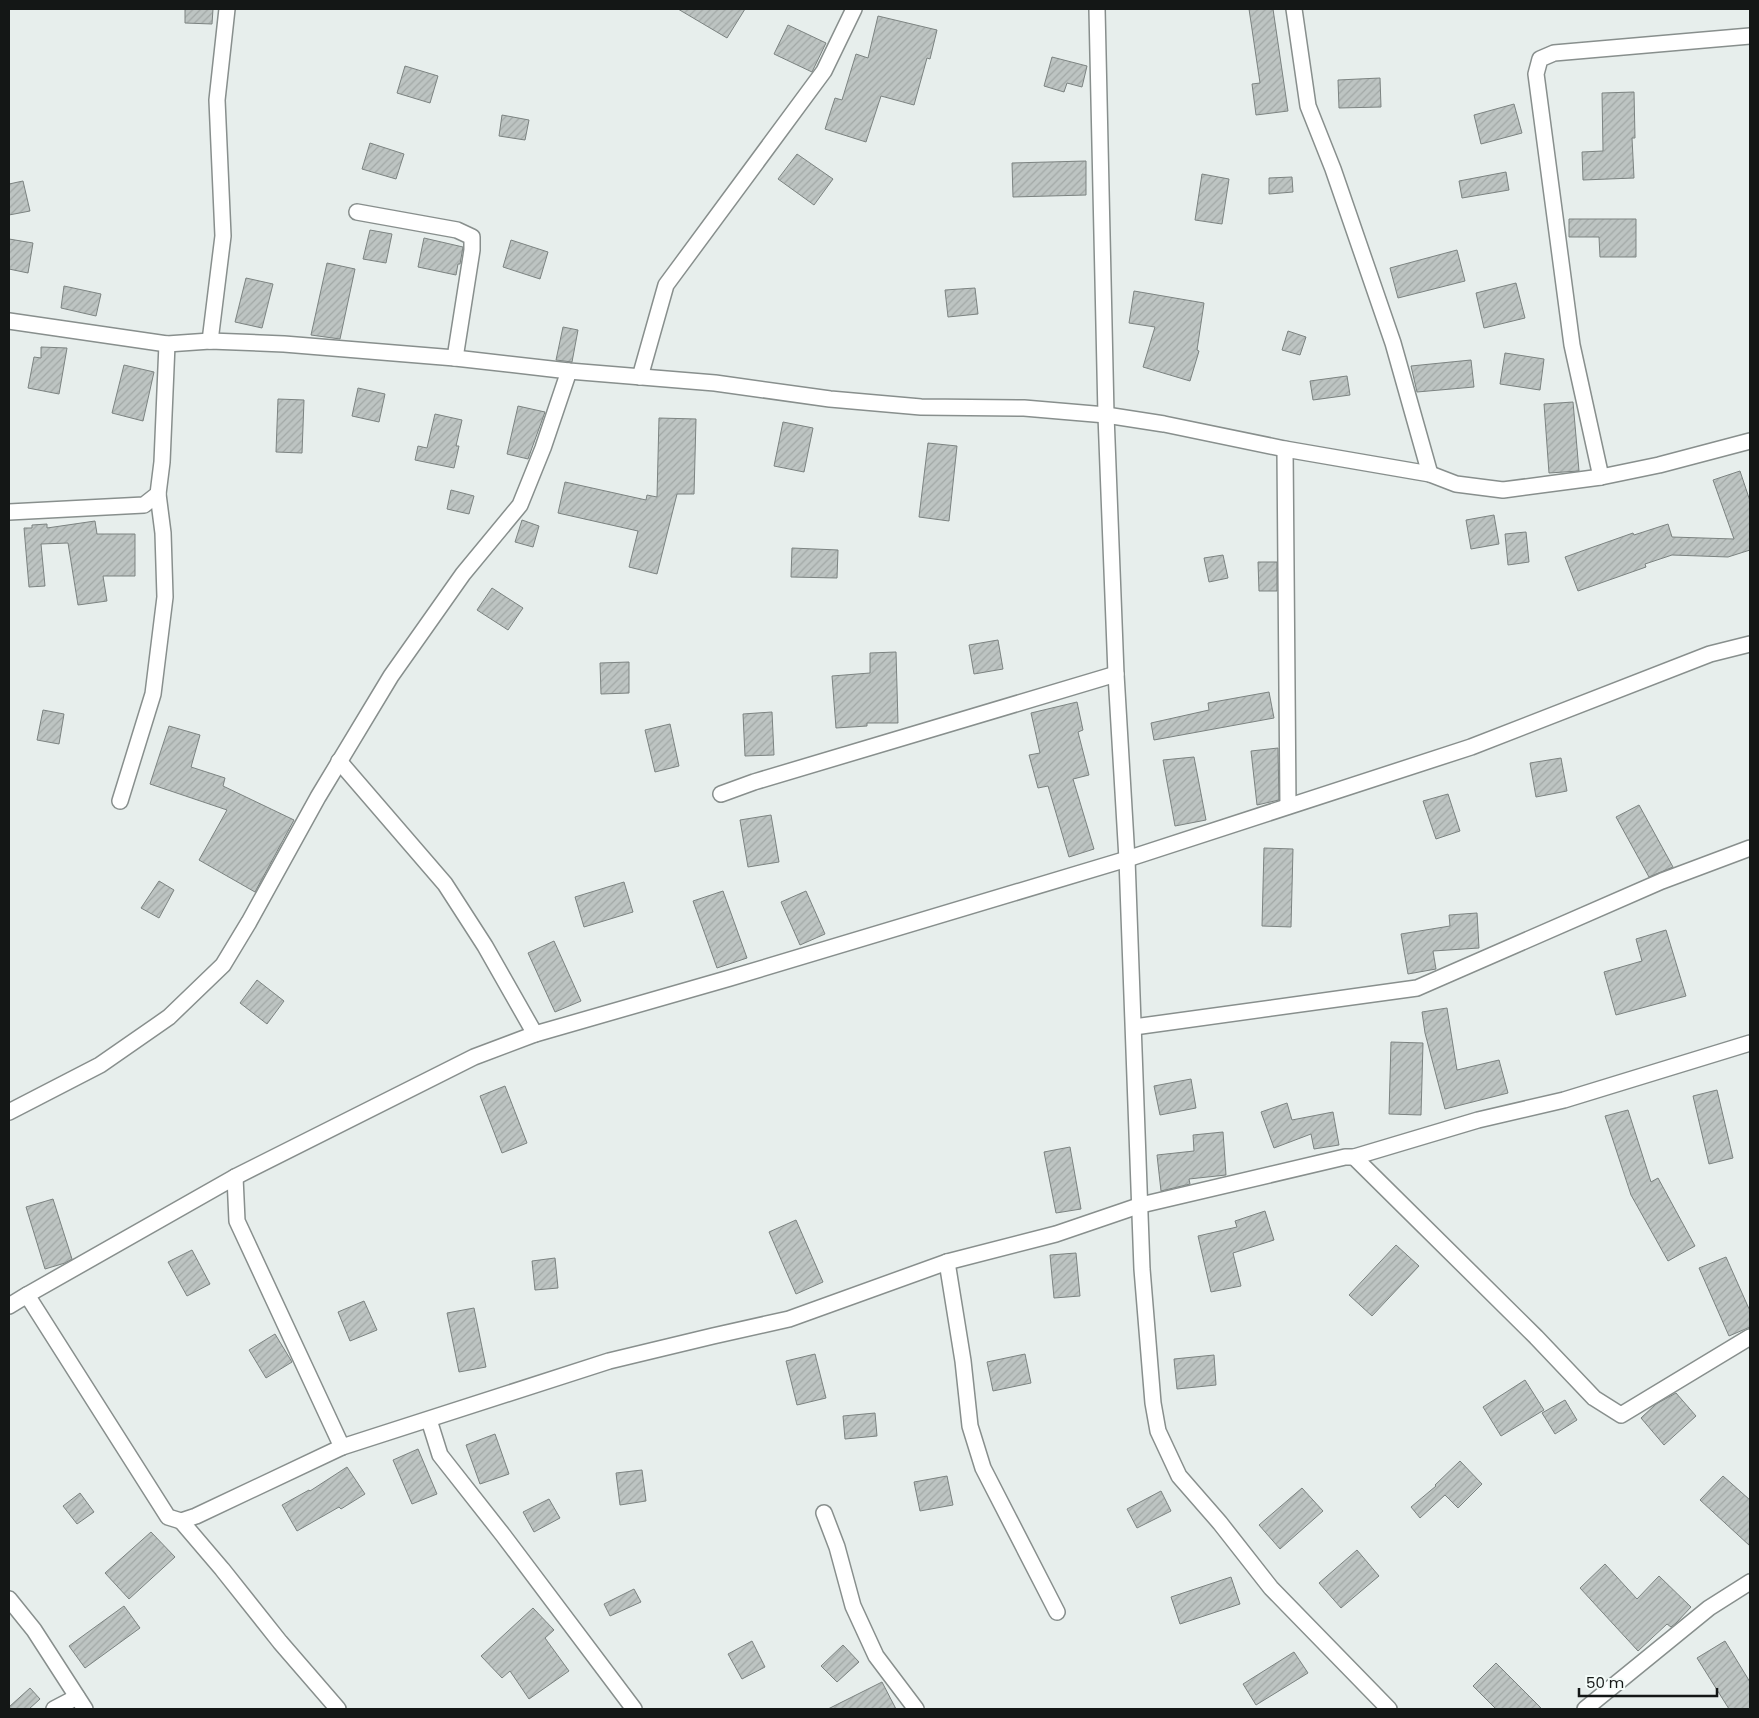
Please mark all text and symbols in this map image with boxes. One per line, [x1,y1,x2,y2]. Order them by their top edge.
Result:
scale bar [1579,1666,1716,1698]
text: 50 m [1586,1672,1624,1693]

